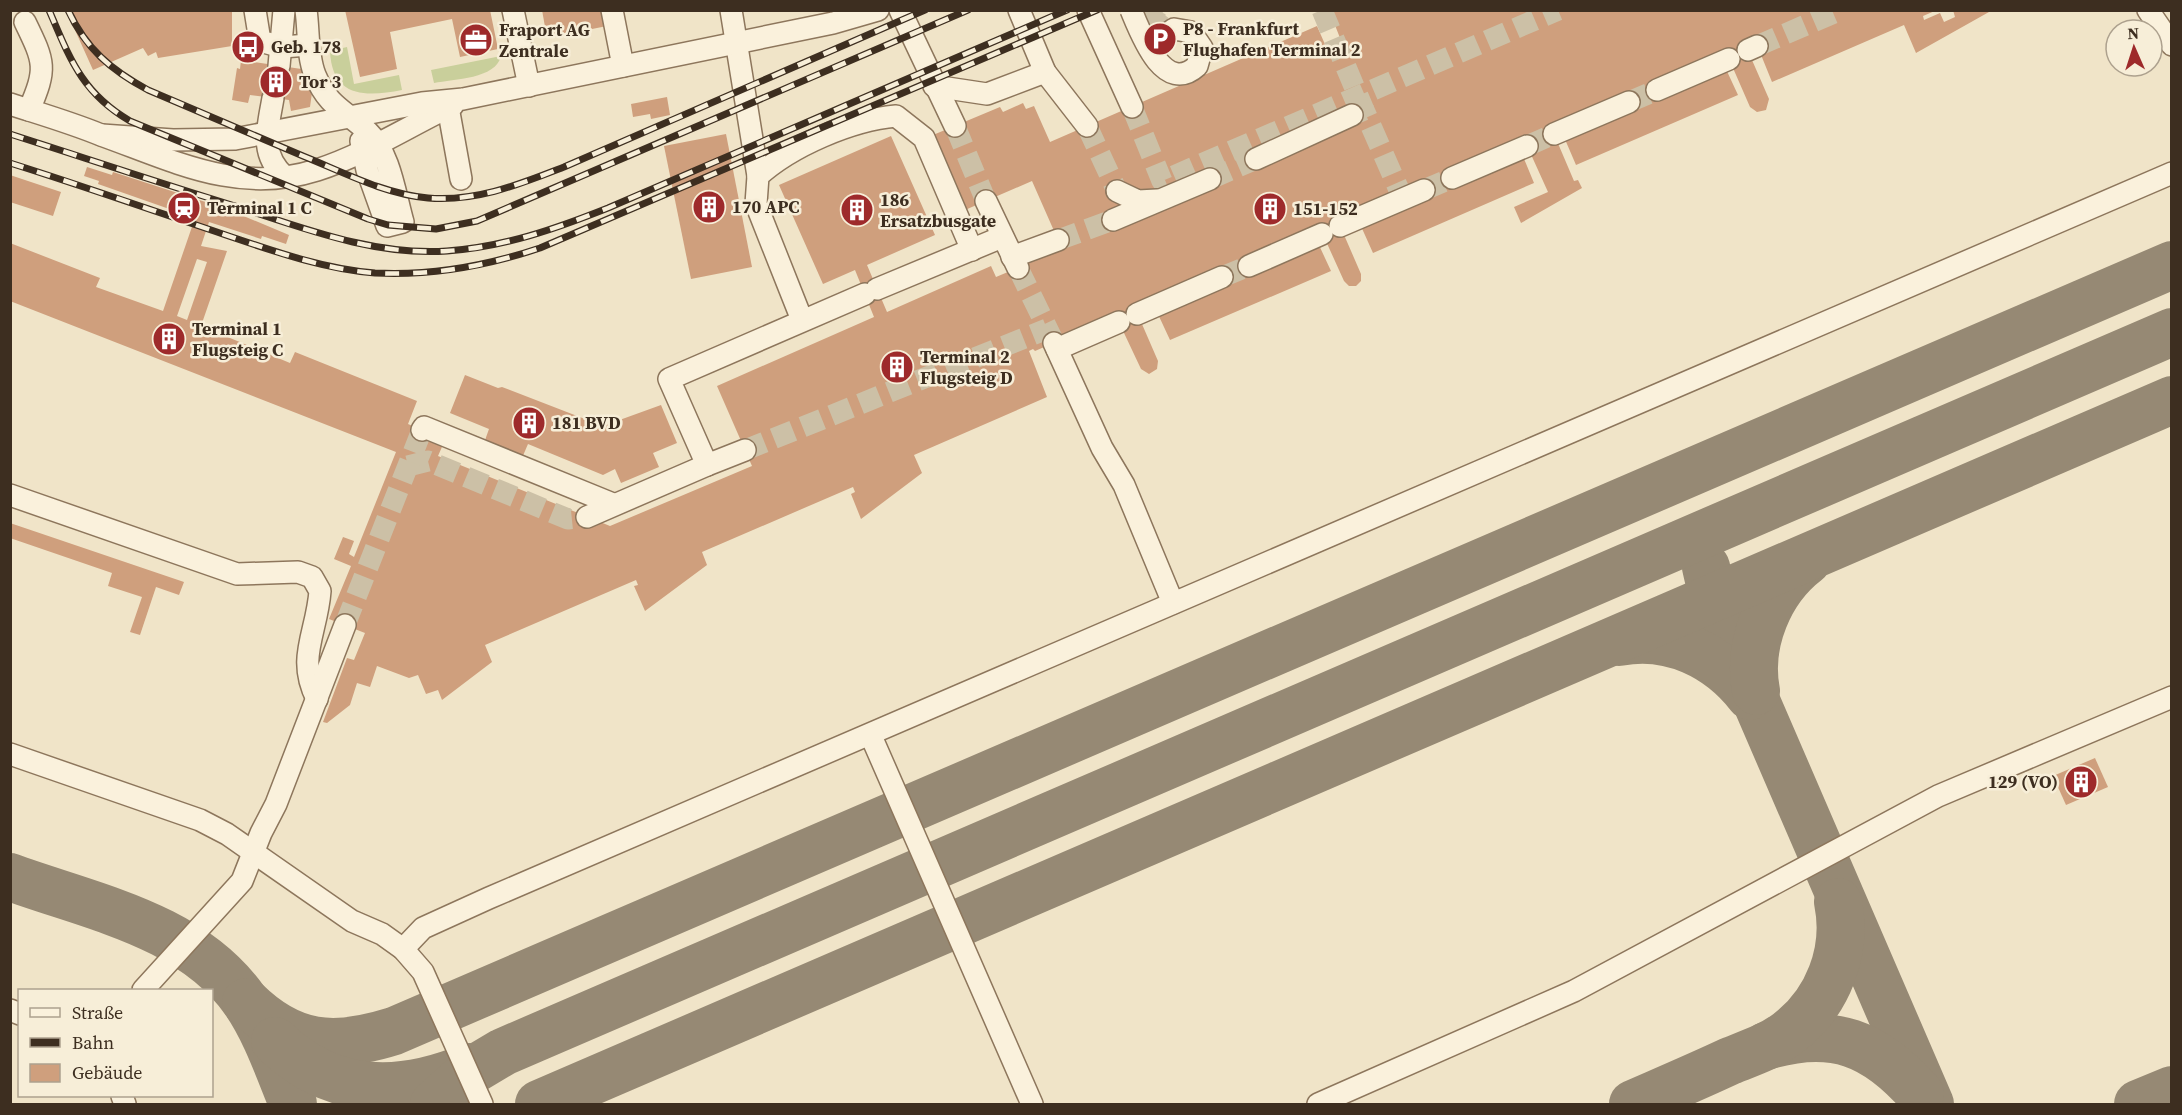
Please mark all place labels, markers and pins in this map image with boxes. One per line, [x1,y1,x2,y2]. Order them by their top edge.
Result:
place label: P8 - Frankfurt Flughafen Terminal 2 [1183,16,1361,62]
place label: Fraport AG Zentrale [499,17,590,63]
parking icon: P8 - Frankfurt Flughafen Terminal 2 [1142,21,1178,57]
office icon: Fraport AG Zentrale [458,22,494,58]
bus stop icon: Geb. 178 [230,29,266,65]
place label: Geb. 178 [271,34,341,59]
building icon: Tor 3 [258,64,294,100]
place label: Tor 3 [299,69,341,94]
place label: 186 Ersatzbusgate [880,187,996,233]
building icon: 170 APC [691,189,727,225]
station icon: Terminal 1 C [166,190,202,226]
building icon: 151-152 [1252,191,1288,227]
building icon: 186 Ersatzbusgate [839,192,875,228]
place label: 170 APC [732,194,800,219]
place label: Terminal 1 C [207,195,312,220]
place label: 151-152 [1293,196,1358,221]
place label: Terminal 1 Flugsteig C [192,316,283,362]
building icon: Terminal 1 Flugsteig C [151,321,187,357]
place label: Terminal 2 Flugsteig D [920,344,1013,390]
building icon: Terminal 2 Flugsteig D [879,349,915,385]
building icon: 181 BVD [511,405,547,441]
place label: 181 BVD [552,410,621,435]
building icon: 129 (VO) [2063,764,2099,800]
place label: 129 (VO) [1988,769,2058,794]

